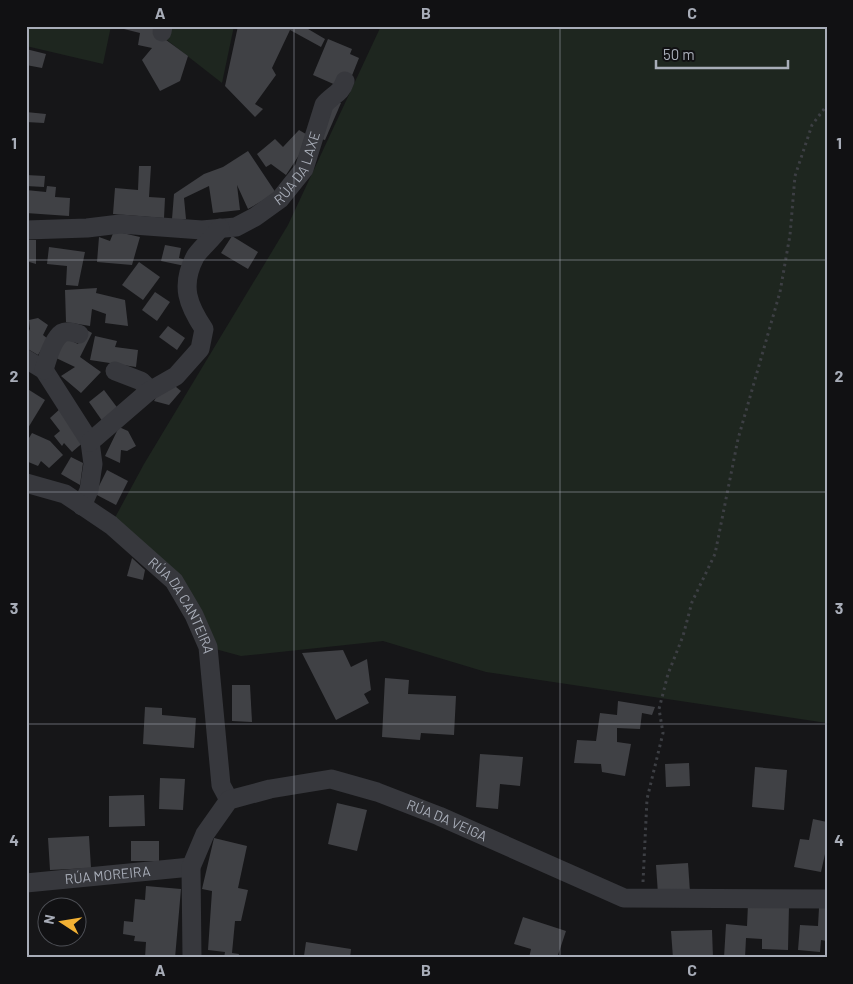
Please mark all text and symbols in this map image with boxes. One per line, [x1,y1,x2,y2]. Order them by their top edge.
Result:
text: A [155,3,166,22]
text: B [421,3,431,22]
text: C [687,3,697,22]
scale bar [656,38,788,70]
text: 50 m [663,45,695,63]
street label: RÚA DA LAXE [271,129,323,208]
text: 1 [11,133,17,152]
text: 1 [836,133,842,152]
text: 2 [10,366,19,385]
text: 2 [835,366,844,385]
street label: RÚA DA CANTEIRA [145,553,218,655]
text: 3 [10,598,18,617]
text: 3 [835,598,843,617]
street label: RÚA DA VEIGA [404,795,491,845]
text: 4 [9,830,19,849]
text: 4 [834,830,844,849]
street label: RÚA MOREIRA [64,862,152,887]
north arrow [38,896,88,946]
text: N [40,913,58,926]
text: A [155,960,166,979]
text: B [421,960,431,979]
text: C [687,960,697,979]

